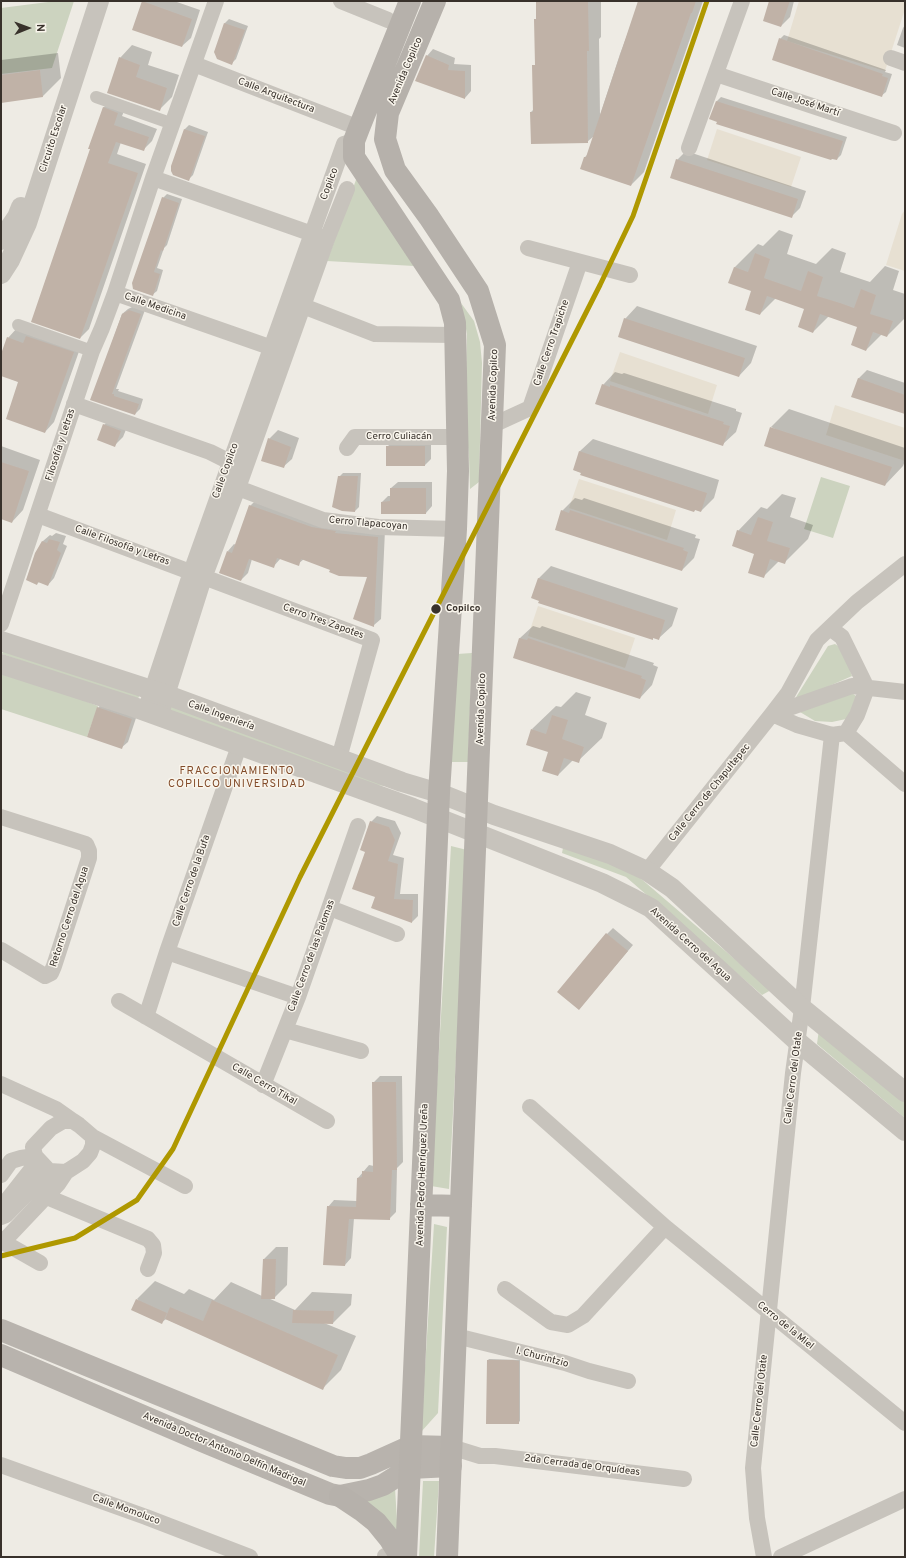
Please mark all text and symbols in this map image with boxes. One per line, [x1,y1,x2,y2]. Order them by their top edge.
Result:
north arrow [8,8,48,48]
text: N [33,24,47,32]
street label: Avenida Copilco [386,36,426,106]
street label: Calle Arquitectura [236,76,316,116]
street label: Calle José Martí [769,86,841,120]
street label: Circuito Escolar [37,104,71,174]
street label: Copilco [319,166,341,202]
street label: Calle Medicina [122,291,188,323]
street label: Calle Cerro Trapiche [532,298,572,388]
street label: Avenida Copilco [487,349,501,421]
street label: Filosofía y Letras [44,407,78,483]
street label: Cerro Culiacán [366,431,432,443]
street label: Calle Copilco [210,442,242,500]
street label: Cerro Tlapacoyan [328,515,408,533]
street label: Calle Filosofía y Letras [73,523,171,569]
street label: Cerro Tres Zapotes [281,602,365,642]
marker: Copilco [429,602,443,616]
place label: Copilco [446,603,480,615]
street label: Avenida Copilco [475,673,489,745]
street label: Calle Ingeniería [186,698,256,734]
street label: Calle Cerro de Chapultepec [667,742,753,844]
district label: FRACCIONAMIENTO COPILCO UNIVERSIDAD [168,765,306,791]
street label: Calle Cerro de la Bufa [171,833,213,929]
street label: Retorno Cerro del Agua [48,865,92,969]
street label: Calle Cerro de las Palomas [286,898,338,1014]
street label: Avenida Cerro del Agua [647,905,733,985]
street label: Calle Cerro del Otate [782,1031,806,1125]
street label: Calle Cerro Tikal [229,1061,299,1109]
street label: Avenida Pedro Henríquez Ureña [415,1103,431,1247]
street label: Cerro de la Miel [754,1299,816,1353]
street label: I. Churintzio [514,1345,570,1371]
street label: Calle Cerro del Otate [749,1354,771,1448]
street label: Avenida Doctor Antonio Delfín Madrigal [141,1410,307,1490]
street label: 2da Cerrada de Orquídeas [523,1453,641,1479]
street label: Calle Momoluco [90,1492,162,1528]

